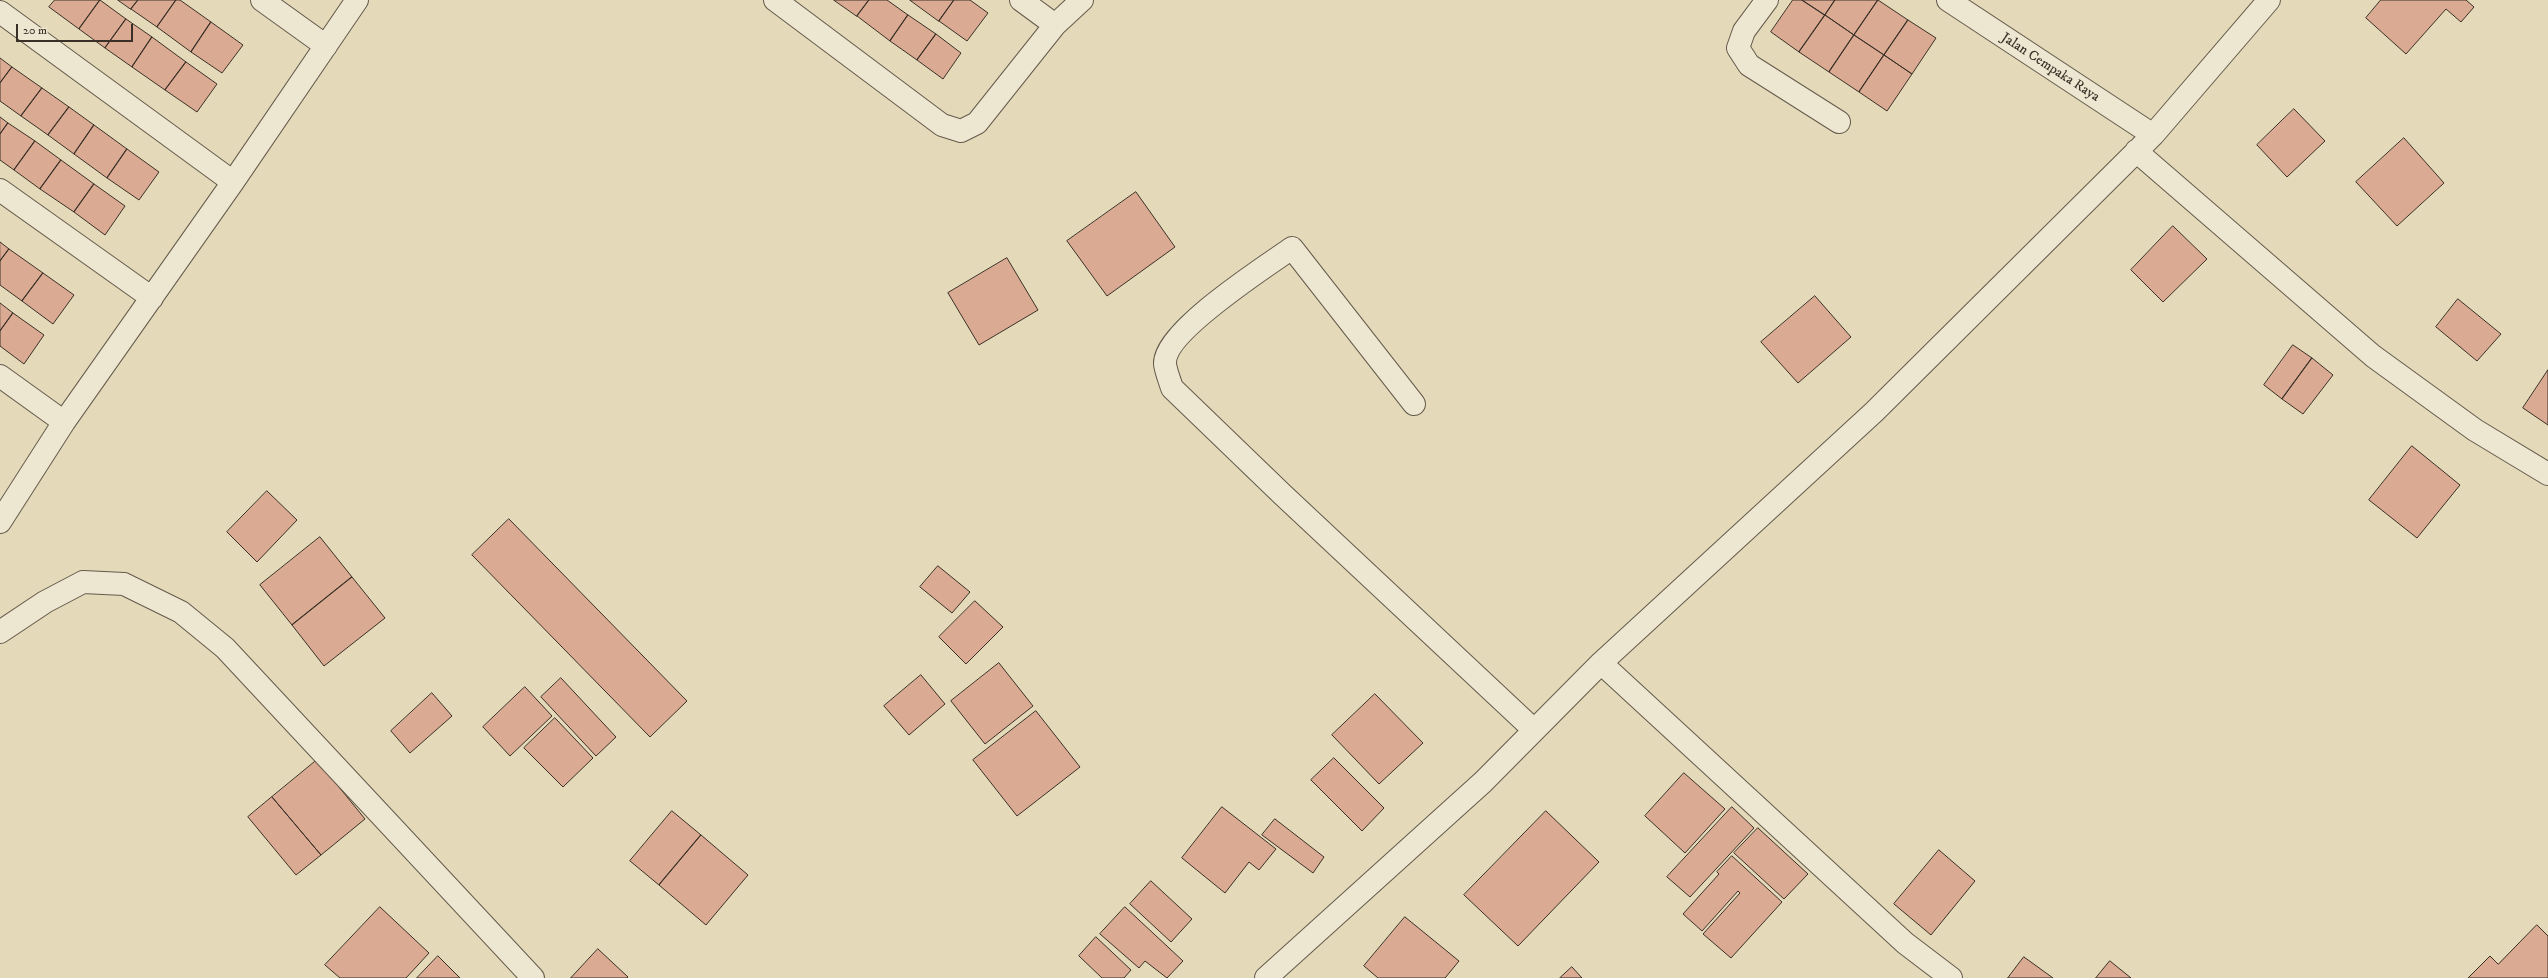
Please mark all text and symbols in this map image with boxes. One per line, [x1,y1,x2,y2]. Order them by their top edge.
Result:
scale bar [18,16,135,42]
text: 20 m [23,23,47,38]
street label: Jalan Cempaka Raya [1998,30,2102,106]

